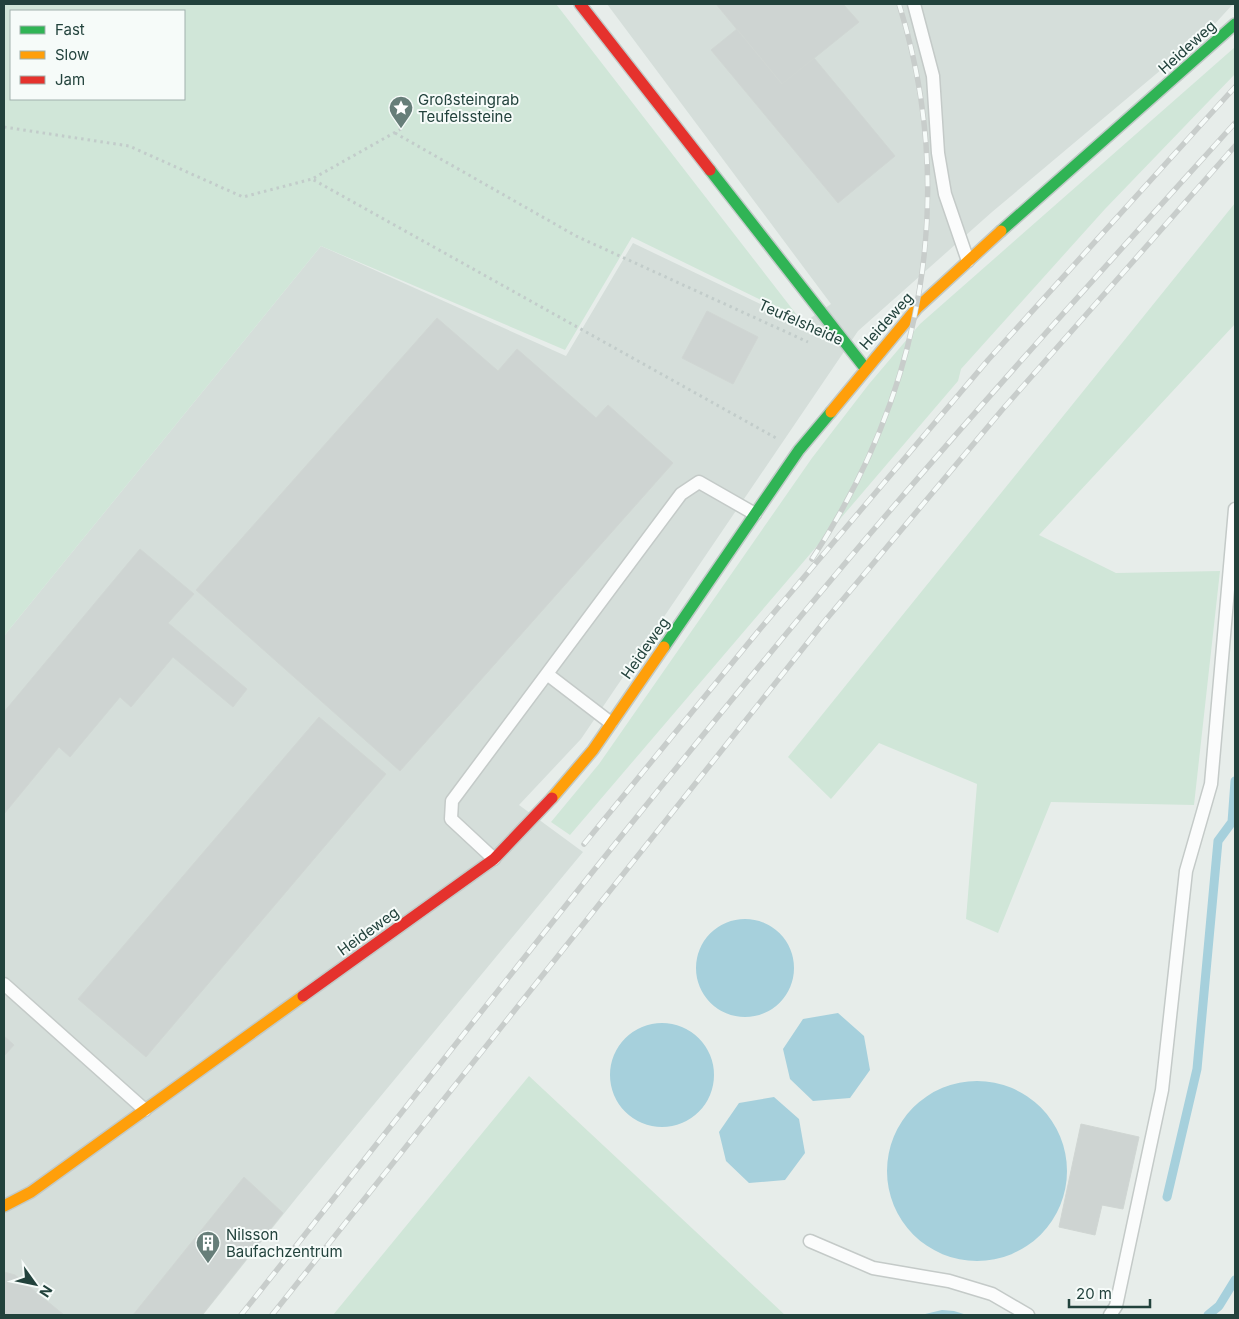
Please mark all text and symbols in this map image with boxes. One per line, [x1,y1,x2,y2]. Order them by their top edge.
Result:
legend [10,10,185,100]
street label: Heideweg [1154,16,1220,78]
text: Fast [55,20,85,39]
text: Slow [55,45,89,64]
text: Jam [55,70,85,89]
place label: Großsteingrab Teufelssteine [418,90,519,126]
place icon: Großsteingrab Teufelssteine [388,95,414,129]
street label: Heideweg [855,288,917,354]
street label: Teufelsheide [756,295,846,349]
street label: Heideweg [617,613,673,683]
street label: Heideweg [334,902,402,960]
place label: Nilsson Baufachzentrum [226,1225,343,1261]
building icon: Nilsson Baufachzentrum [195,1230,221,1264]
north arrow [10,1259,60,1309]
scale bar [1069,1276,1150,1308]
text: N [36,1282,56,1300]
text: 20 m [1076,1284,1112,1303]

